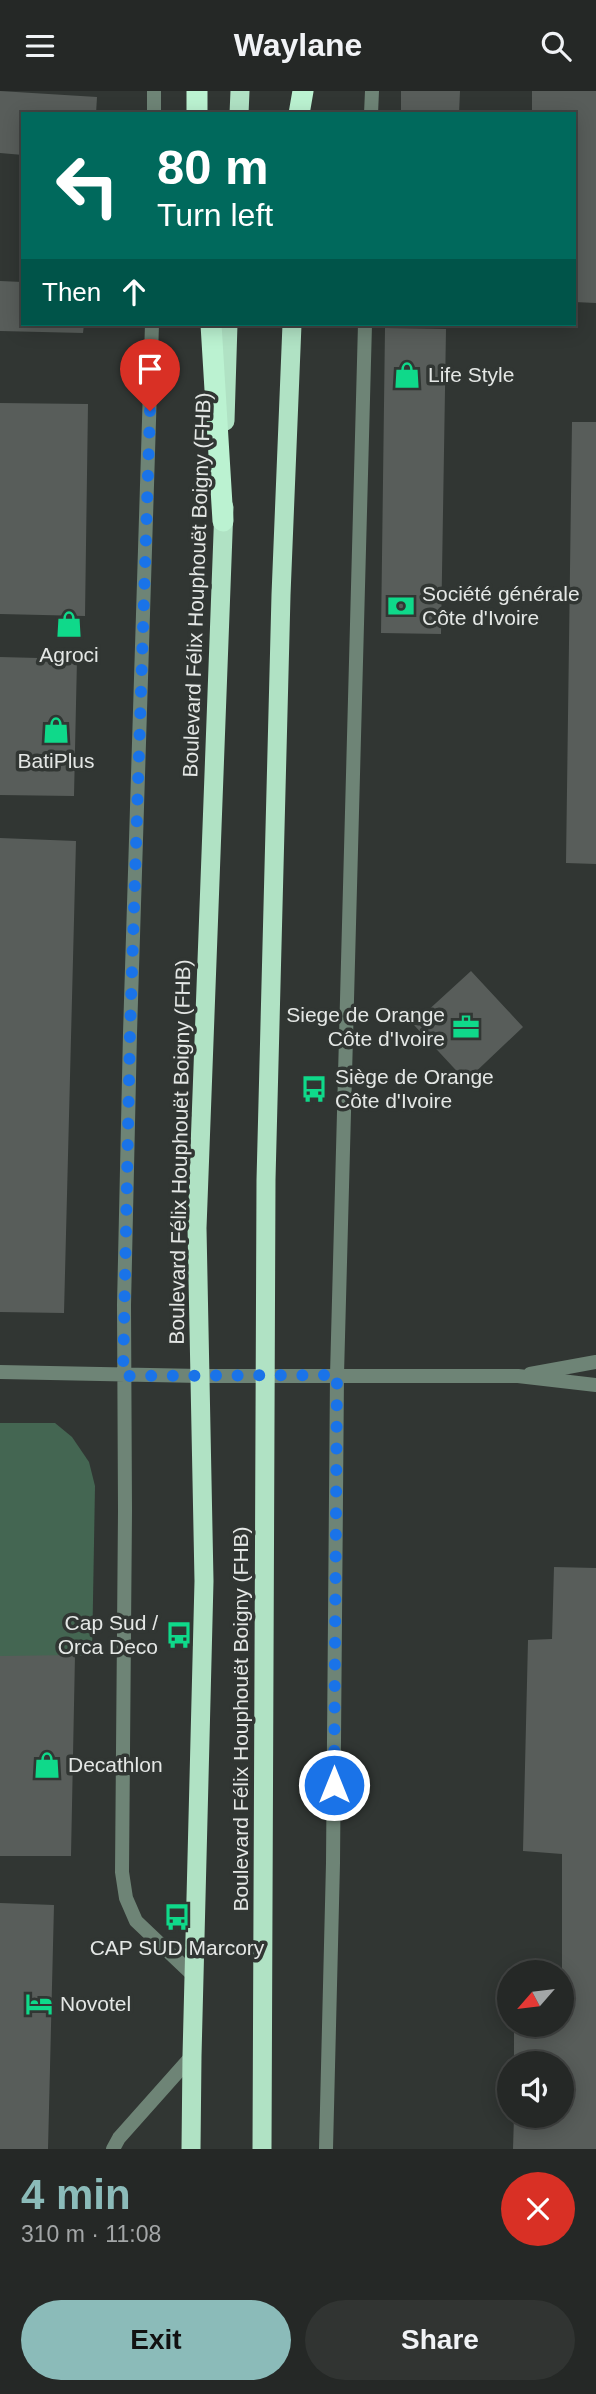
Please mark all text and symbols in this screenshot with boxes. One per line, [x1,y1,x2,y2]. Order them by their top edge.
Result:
icon: menu [21,27,59,65]
text: Waylane [234,27,362,63]
icon: search [537,27,575,65]
icon: left [42,140,133,231]
text: 80 m [157,140,269,194]
text: Turn left [157,197,273,233]
icon: ahead [115,273,153,311]
text: Then [42,277,101,307]
pin [120,339,180,411]
icon: arrive [131,350,169,388]
shop icon: Life Style [392,360,422,390]
place label: Life Style [428,363,514,386]
street label: Boulevard Félix Houphouët Boigny (FHB) [178,392,215,778]
place label: Société générale Côte d'Ivoire [422,582,580,629]
bank icon: Société générale Côte d'Ivoire [386,591,416,621]
shop icon: Agroci [54,609,84,639]
place label: Agroci [39,643,99,666]
shop icon: BatiPlus [41,715,71,745]
place label: BatiPlus [17,749,95,772]
street label: Boulevard Félix Houphouët Boigny (FHB) [165,959,194,1345]
place label: Siege de Orange Côte d'Ivoire [286,1003,445,1050]
office icon: Siege de Orange Côte d'Ivoire [451,1012,481,1042]
place label: Siège de Orange Côte d'Ivoire [335,1065,494,1112]
bus stop icon: Siège de Orange Côte d'Ivoire [299,1074,329,1104]
street label: Boulevard Félix Houphouët Boigny (FHB) [229,1526,252,1912]
place label: Cap Sud / Orca Deco [58,1611,158,1658]
bus stop icon: Cap Sud / Orca Deco [164,1620,194,1650]
position arrow [297,1748,371,1822]
shop icon: Decathlon [32,1750,62,1780]
place label: Decathlon [68,1753,163,1776]
bus stop icon: CAP SUD Marcory [162,1902,192,1932]
place label: CAP SUD Marcory [90,1936,265,1959]
north arrow [497,1960,574,2037]
map controls [497,1960,574,2128]
hotel icon: Novotel [24,1989,54,2019]
place label: Novotel [60,1992,131,2015]
button: sound [497,2051,574,2128]
text: 4 min [21,2171,131,2218]
button: close [501,2172,575,2246]
text: 310 m · 11:08 [21,2221,161,2247]
button: Exit [21,2300,291,2380]
button: Share [305,2300,575,2380]

